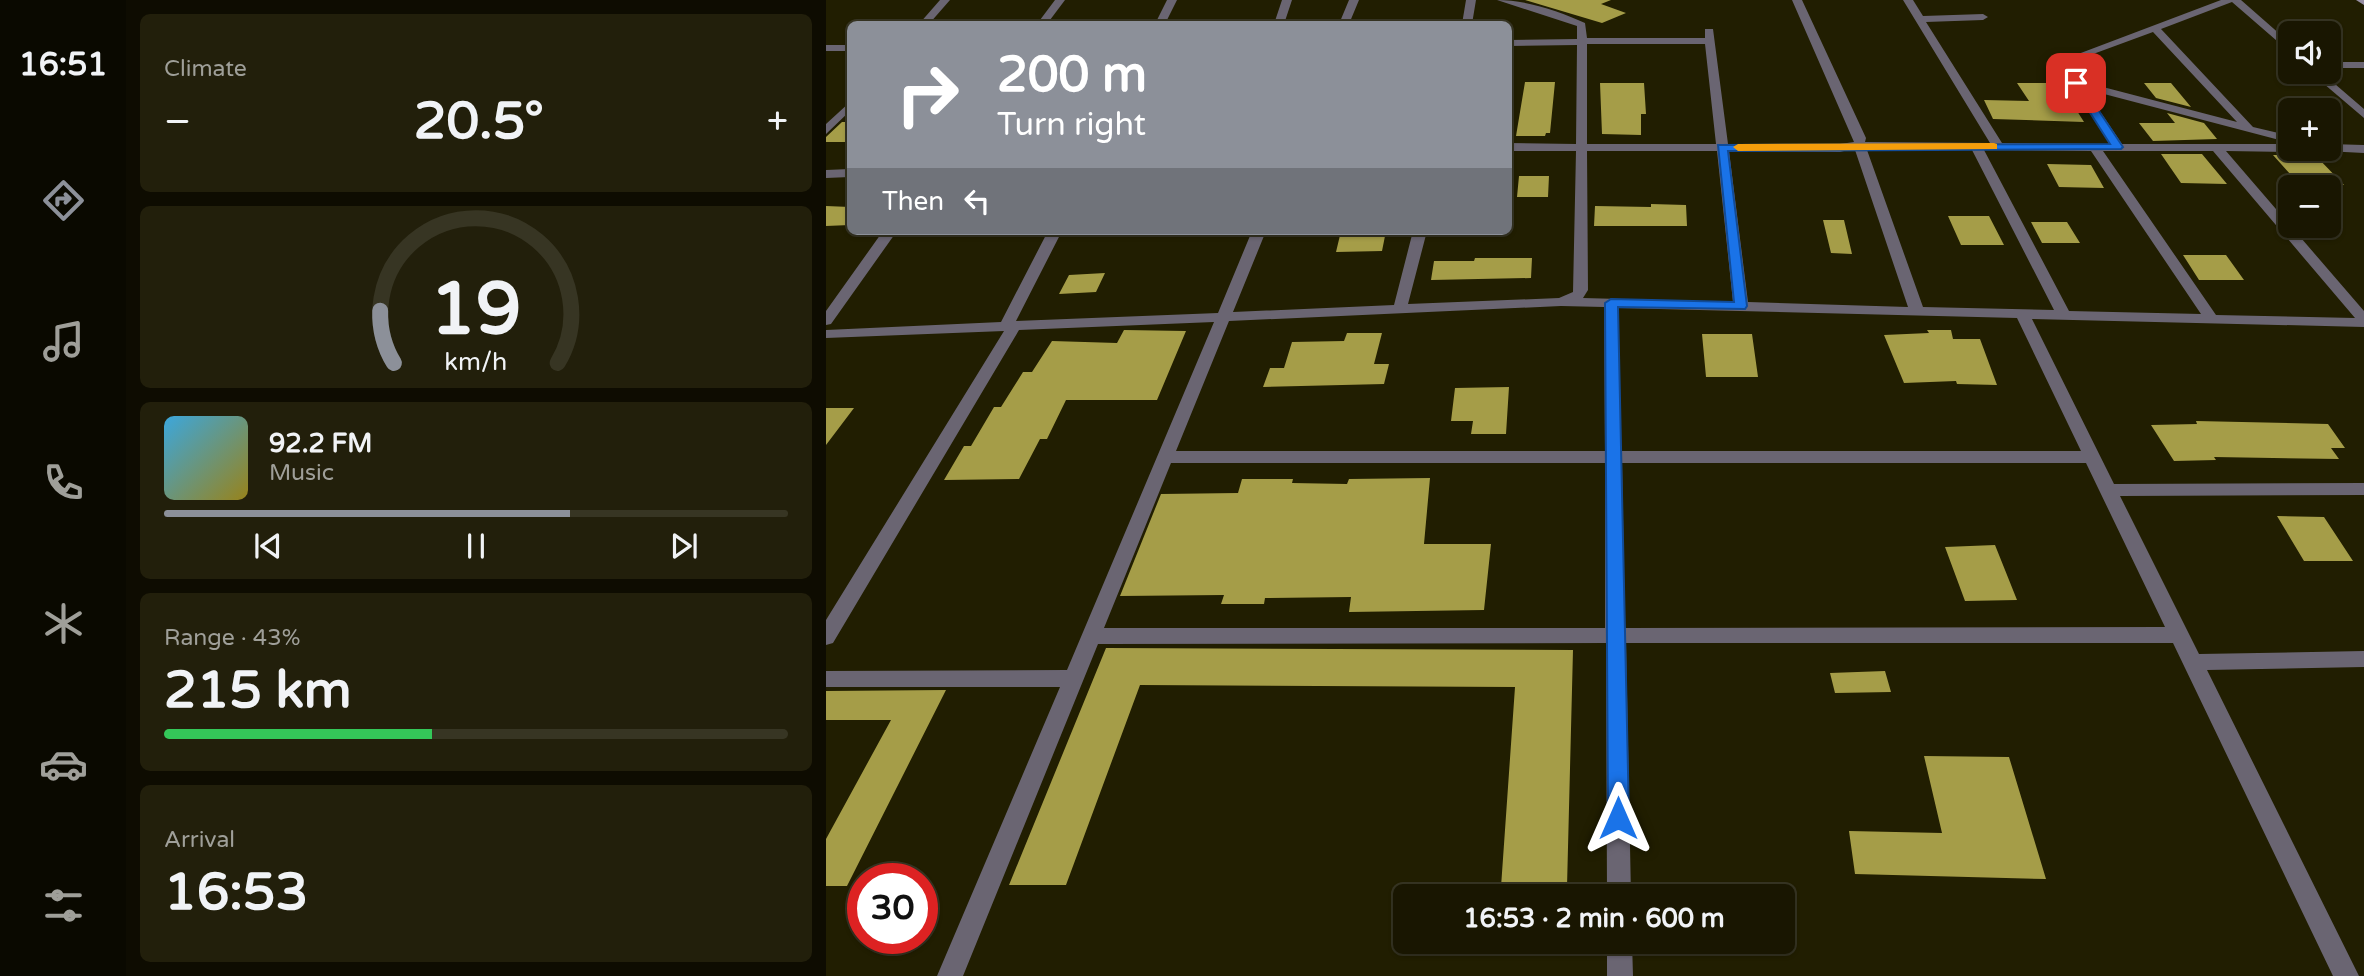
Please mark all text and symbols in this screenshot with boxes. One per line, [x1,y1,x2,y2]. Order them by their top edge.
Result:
map controls [2278,21,2341,238]
button: sound [2278,21,2341,84]
text: 16:51 [19,46,107,84]
text: 200 m [997,46,1147,105]
icon: right [882,49,973,140]
pin [2046,53,2106,113]
text: Climate [164,55,247,83]
icon: arrive [2057,64,2095,102]
text: 20.5° [414,90,544,153]
button: + [2278,98,2341,161]
text: − [164,99,191,145]
text: + [767,99,788,145]
text: Turn right [997,106,1146,144]
button: − [2278,175,2341,238]
icon: directions [39,176,88,225]
icon: left [958,182,996,220]
text: Then [882,186,944,217]
text: 19 [430,266,522,354]
icon: music [39,317,88,366]
text: km/h [445,346,507,376]
text: 92.2 FM [269,428,372,459]
icon: phone [39,458,88,507]
text: Music [269,459,334,487]
icon: previous [249,527,287,565]
icon: pause [457,527,495,565]
icon: next [665,527,703,565]
icon: climate [39,599,88,648]
text: Range · 43% [164,624,300,652]
text: 215 km [164,659,352,722]
icon: car [39,740,88,789]
position arrow [1581,781,1655,855]
text: Arrival [164,826,235,854]
text: 16:53 [164,861,308,924]
speed limit sign: 30 [847,863,938,954]
icon: filters [39,881,88,930]
text: 16:53 · 2 min · 600 m [1463,903,1725,934]

